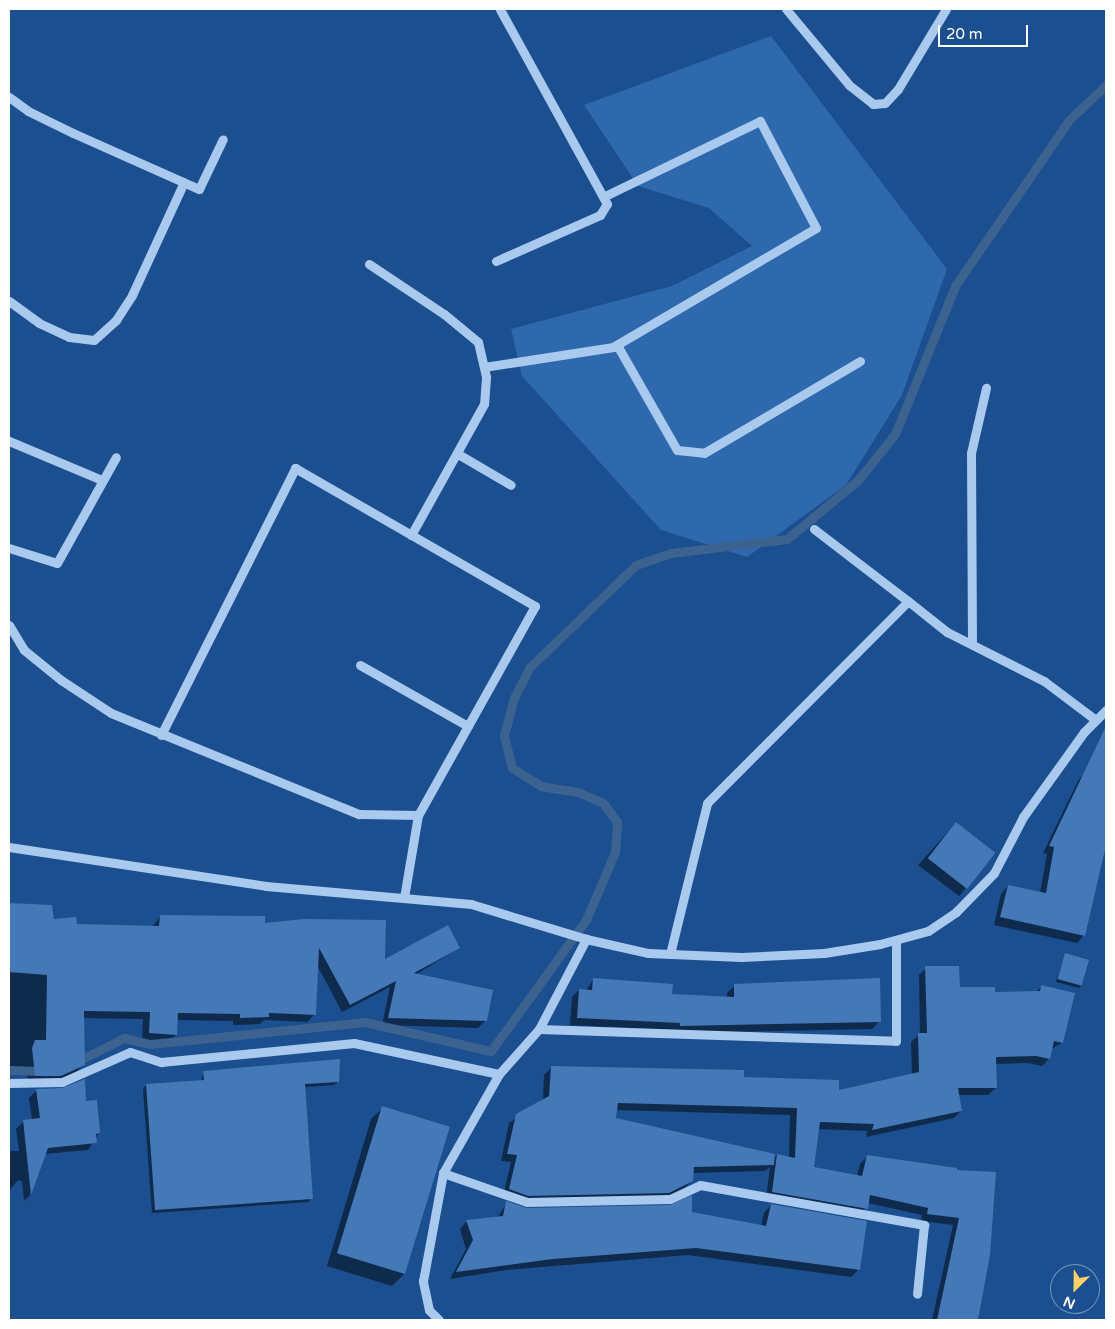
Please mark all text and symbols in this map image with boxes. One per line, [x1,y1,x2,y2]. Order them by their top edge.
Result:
scale bar [940,15,1030,47]
text: 20 m [946,25,983,43]
north arrow [1050,1264,1100,1314]
text: N [1061,1292,1078,1312]

